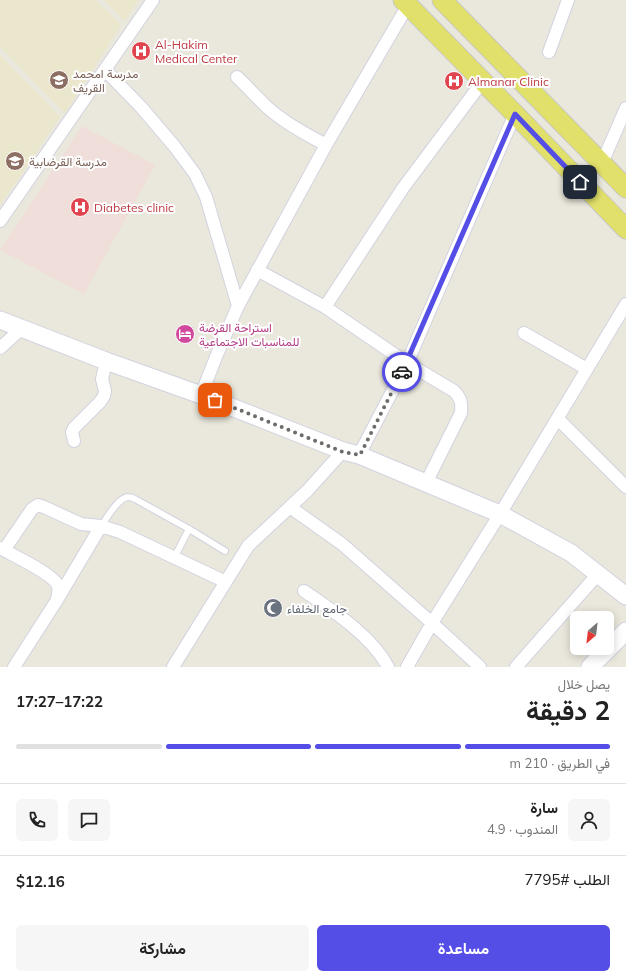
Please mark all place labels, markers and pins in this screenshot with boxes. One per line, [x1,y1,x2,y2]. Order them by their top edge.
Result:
place label: Al-Hakim Medical Center [155,37,238,66]
hospital icon: Al-Hakim Medical Center [130,40,152,62]
place label: مدرسة امحمد القريف [73,66,138,96]
school or university icon: مدرسة امحمد القريف [48,69,70,91]
hospital icon: Almanar Clinic [443,70,465,92]
place label: Almanar Clinic [468,74,549,89]
school or university icon: مدرسة القرضابية [4,150,26,172]
place label: مدرسة القرضابية [29,154,107,170]
pin [563,165,597,199]
hospital icon: Diabetes clinic [69,196,91,218]
place label: Diabetes clinic [94,200,174,215]
place label: استراحة القرضة للمناسبات الاجتماعية [199,320,300,349]
hotel icon: استراحة القرضة للمناسبات الاجتماعية [174,323,196,345]
pin [198,383,232,417]
mosque icon: جامع الخلفاء [262,597,284,619]
place label: جامع الخلفاء [287,601,347,618]

